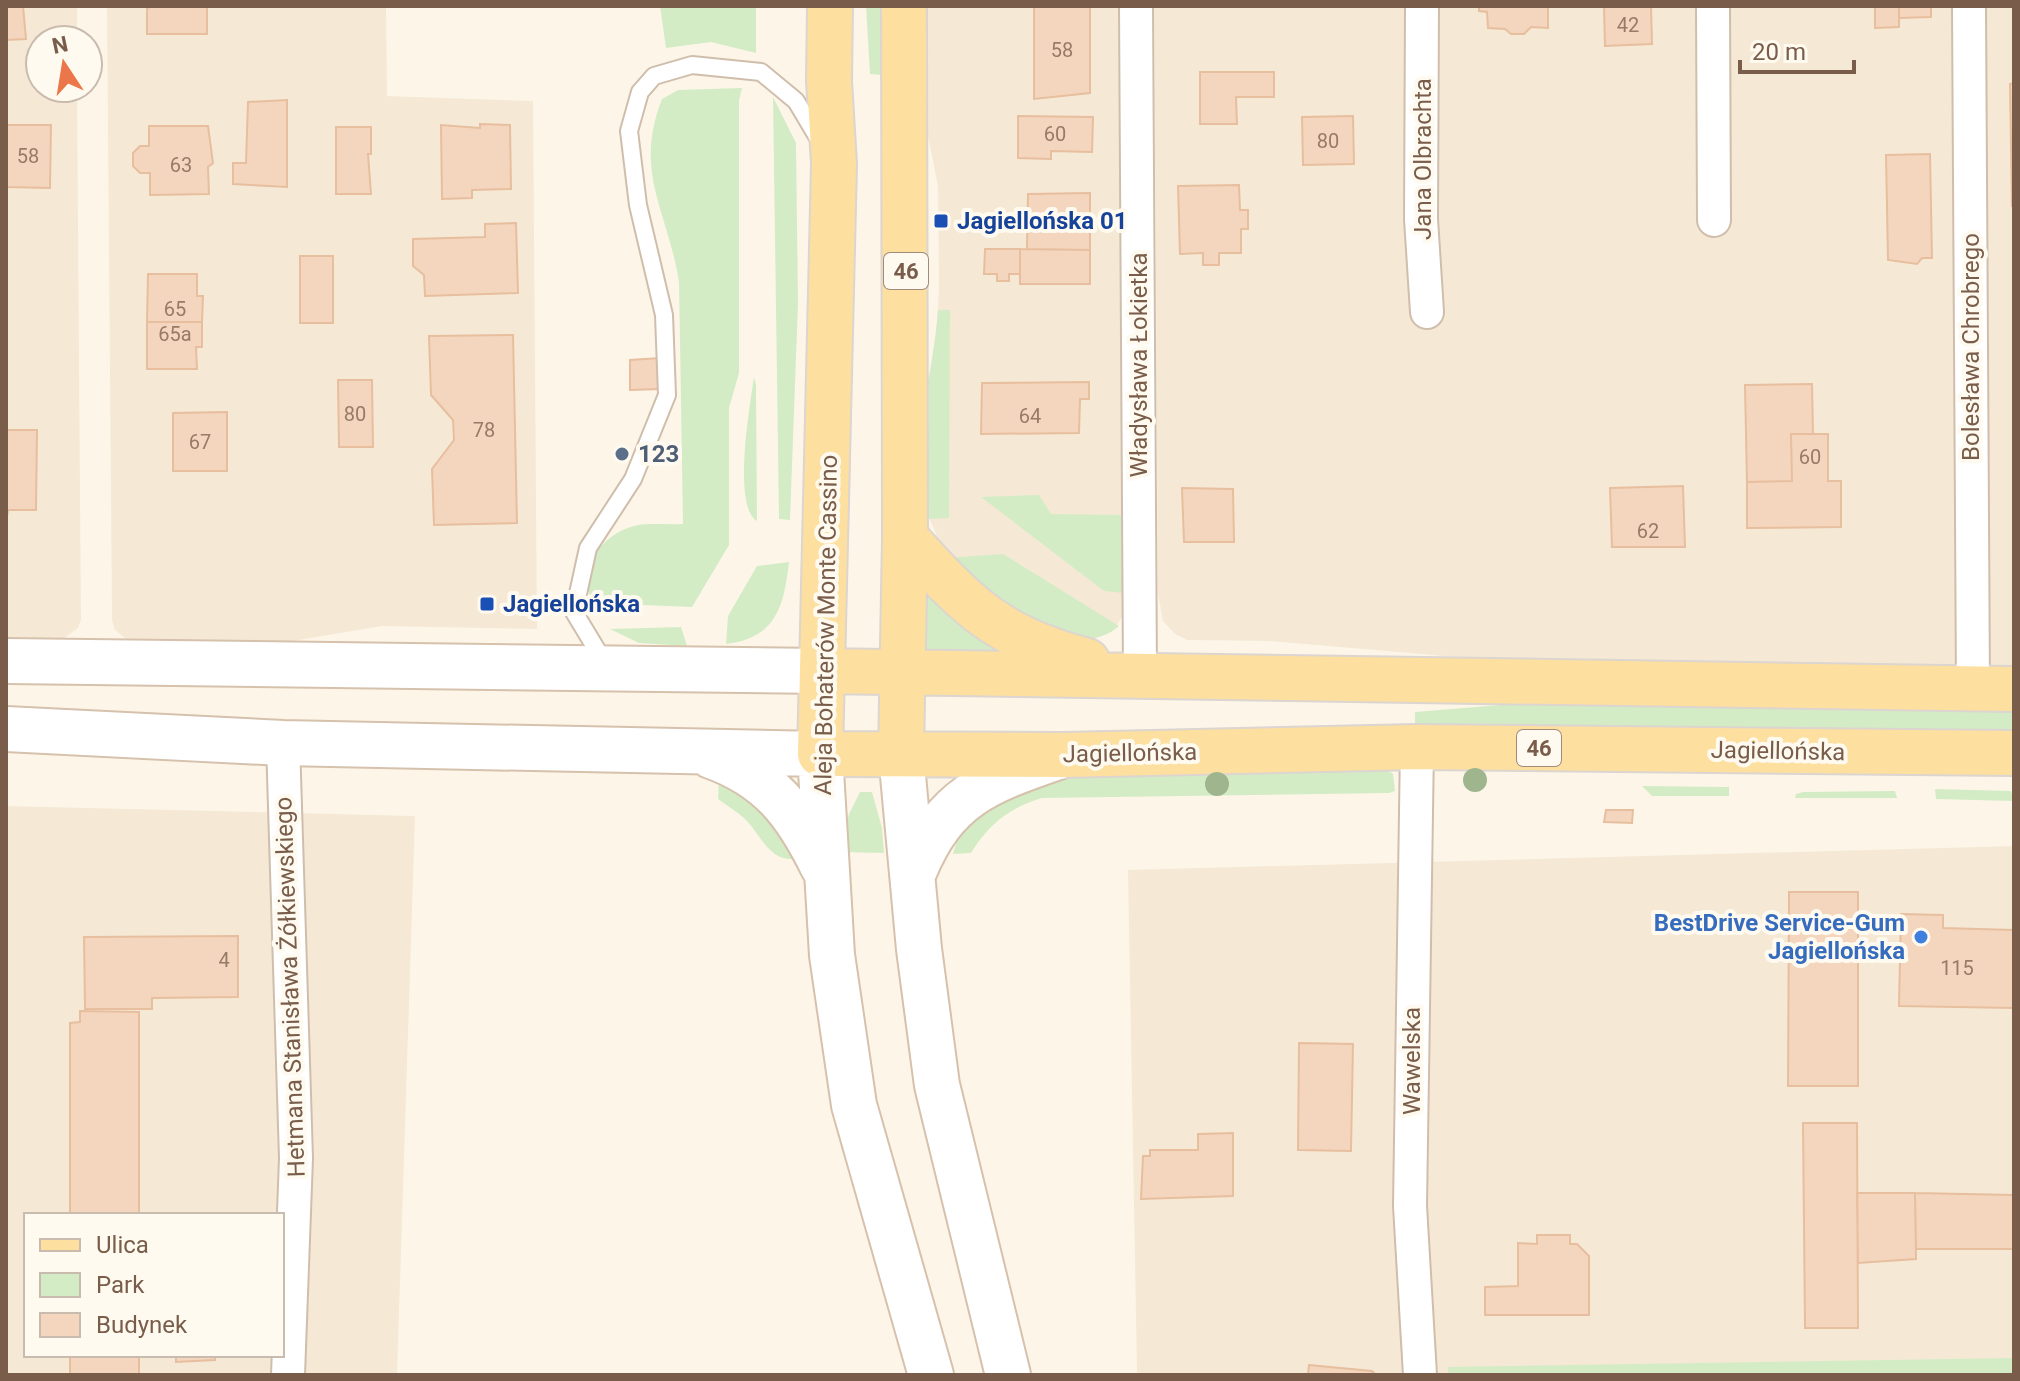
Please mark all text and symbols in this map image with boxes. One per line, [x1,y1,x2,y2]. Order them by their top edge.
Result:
house number: 42 [1617,13,1639,37]
north arrow [24,24,104,104]
scale bar [1740,24,1854,74]
text: N [50,31,70,59]
house number: 58 [1051,38,1073,62]
text: 20 m [1752,38,1806,66]
street label: Jana Olbrachta [1409,78,1437,240]
house number: 60 [1044,122,1066,146]
house number: 80 [1317,129,1339,153]
house number: 58 [17,144,39,168]
house number: 63 [170,153,192,177]
place label: Jagiellońska 01 [957,207,1127,235]
marker: Jagiellońska 01 [932,212,950,230]
street label: Bolesława Chrobrego [1957,233,1985,461]
street label: Władysława Łokietka [1125,252,1153,478]
road number: 46 [884,253,928,289]
house number: 65 [164,297,186,321]
house number: 65a [158,322,192,346]
house number: 80 [344,402,366,426]
house number: 64 [1019,404,1041,428]
house number: 78 [473,418,495,442]
house number: 67 [189,430,211,454]
place label: 123 [638,440,679,468]
marker: 123 [613,445,631,463]
house number: 60 [1799,445,1821,469]
street label: Aleja Bohaterów Monte Cassino [809,454,843,796]
house number: 62 [1637,519,1659,543]
place label: Jagiellońska [503,590,640,618]
marker: Jagiellońska [478,595,496,613]
road number: 46 [1517,730,1561,766]
street label: Jagiellońska [1710,736,1846,766]
street label: Jagiellońska [1062,738,1198,768]
street label: Hetmana Stanisława Żółkiewskiego [269,796,311,1178]
place label: BestDrive Service-Gum Jagiellońska [1654,909,1905,965]
marker: BestDrive Service-Gum Jagiellońska [1912,928,1930,946]
house number: 4 [218,948,230,972]
house number: 115 [1940,956,1974,980]
street label: Wawelska [1398,1007,1426,1115]
legend [24,1213,284,1357]
text: Ulica [96,1231,149,1259]
text: Park [96,1271,145,1299]
text: Budynek [96,1311,188,1339]

